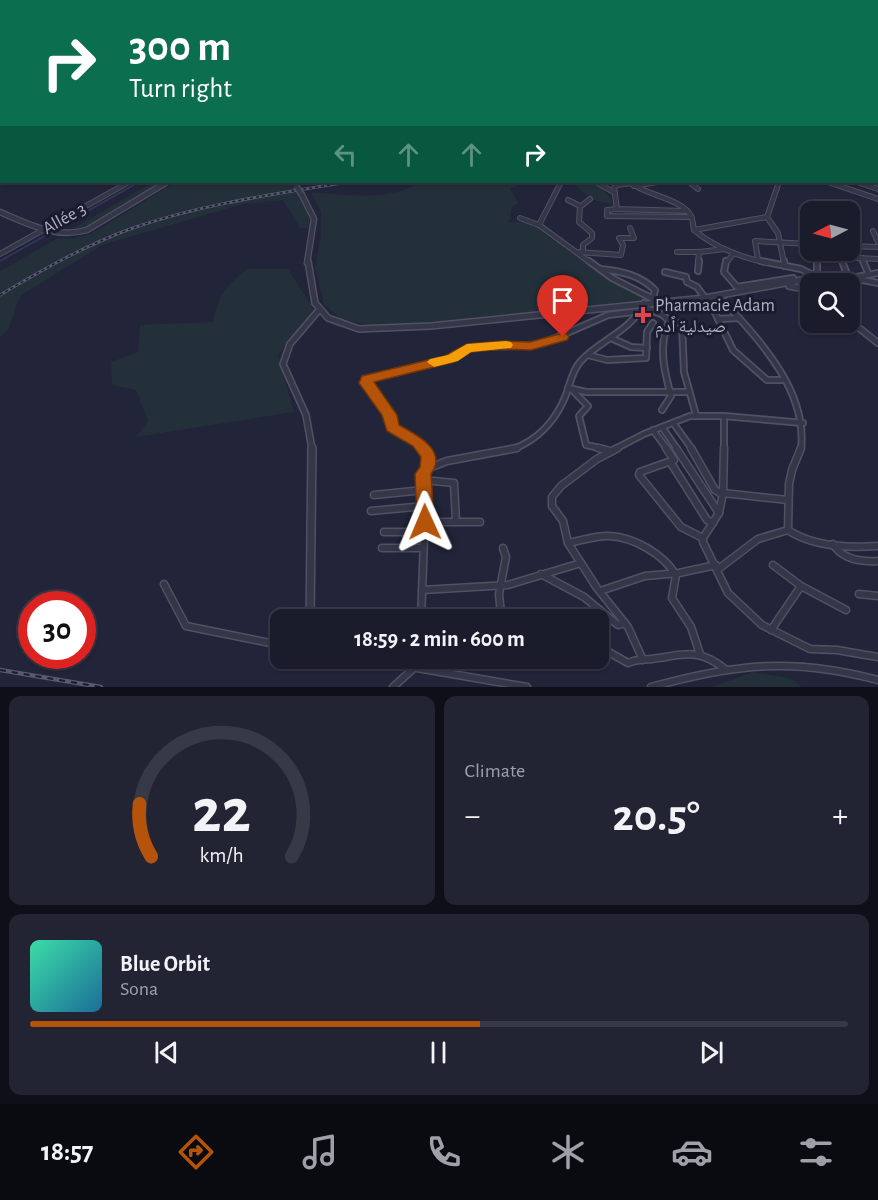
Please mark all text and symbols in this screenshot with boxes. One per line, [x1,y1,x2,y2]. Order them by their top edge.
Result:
icon: right [30,24,108,102]
text: 300 m [129,26,231,68]
text: Turn right [129,75,232,102]
icon: left [329,138,362,171]
icon: ahead [392,138,425,171]
icon: ahead [455,138,488,171]
icon: right [518,138,551,171]
street label: Allée 3 [40,200,89,238]
north arrow [800,201,860,261]
map controls [800,201,860,333]
button: search [800,273,860,333]
pin [537,275,588,337]
icon: arrive [546,284,579,317]
place label: Pharmacie Adam صيدلية اًدم [655,297,775,338]
marker: Pharmacie Adam صيدلية اًدم [636,308,650,322]
position arrow [393,490,457,554]
speed limit sign: 30 [18,591,96,669]
text: 18:59 · 2 min · 600 m [354,628,525,650]
text: Climate [465,761,525,781]
text: 22 [192,781,251,843]
text: 20.5° [612,794,700,839]
text: − [465,800,480,833]
text: + [832,800,848,833]
text: km/h [200,846,244,867]
text: Blue Orbit [120,953,210,975]
text: Sona [120,979,158,999]
icon: previous [150,1036,183,1069]
icon: pause [422,1036,455,1069]
icon: next [695,1036,728,1069]
icon: directions [175,1131,217,1173]
icon: music [299,1131,341,1173]
icon: phone [423,1131,465,1173]
icon: climate [547,1131,589,1173]
icon: car [671,1131,713,1173]
icon: filters [795,1131,837,1173]
text: 18:57 [41,1138,94,1165]

